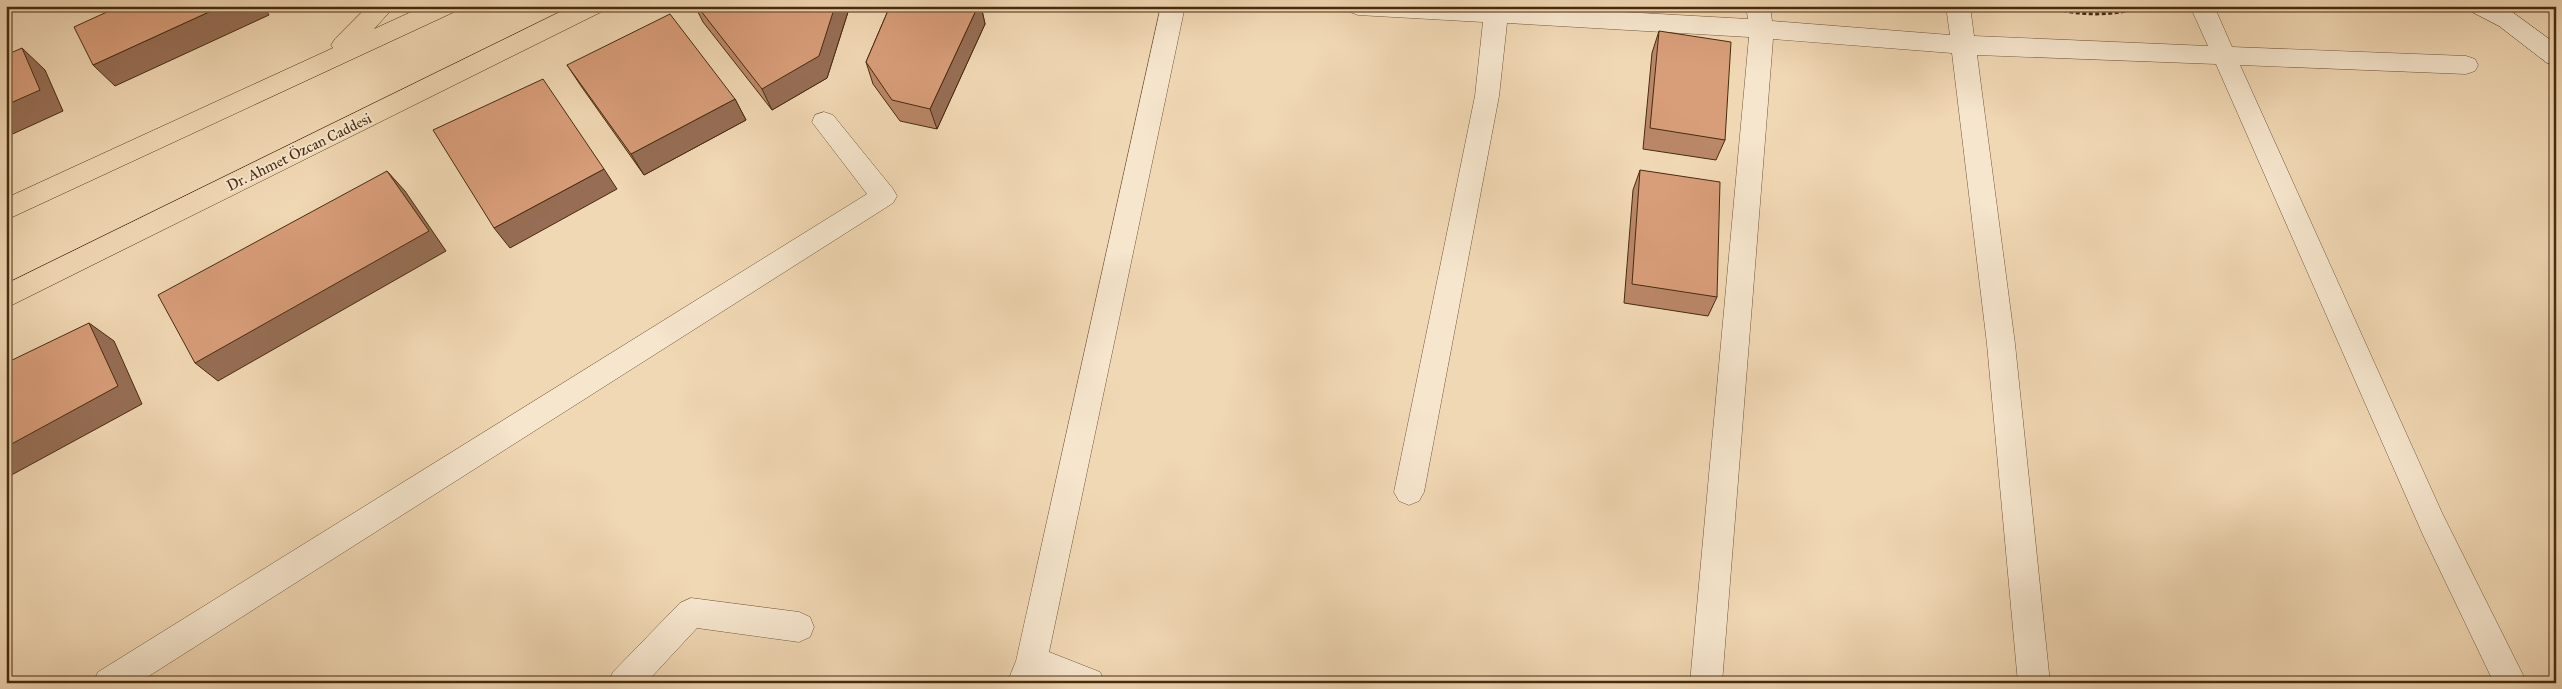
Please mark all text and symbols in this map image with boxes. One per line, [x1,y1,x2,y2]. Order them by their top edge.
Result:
street label: Dr. Ahmet Özcan Caddesi [223,108,374,195]

